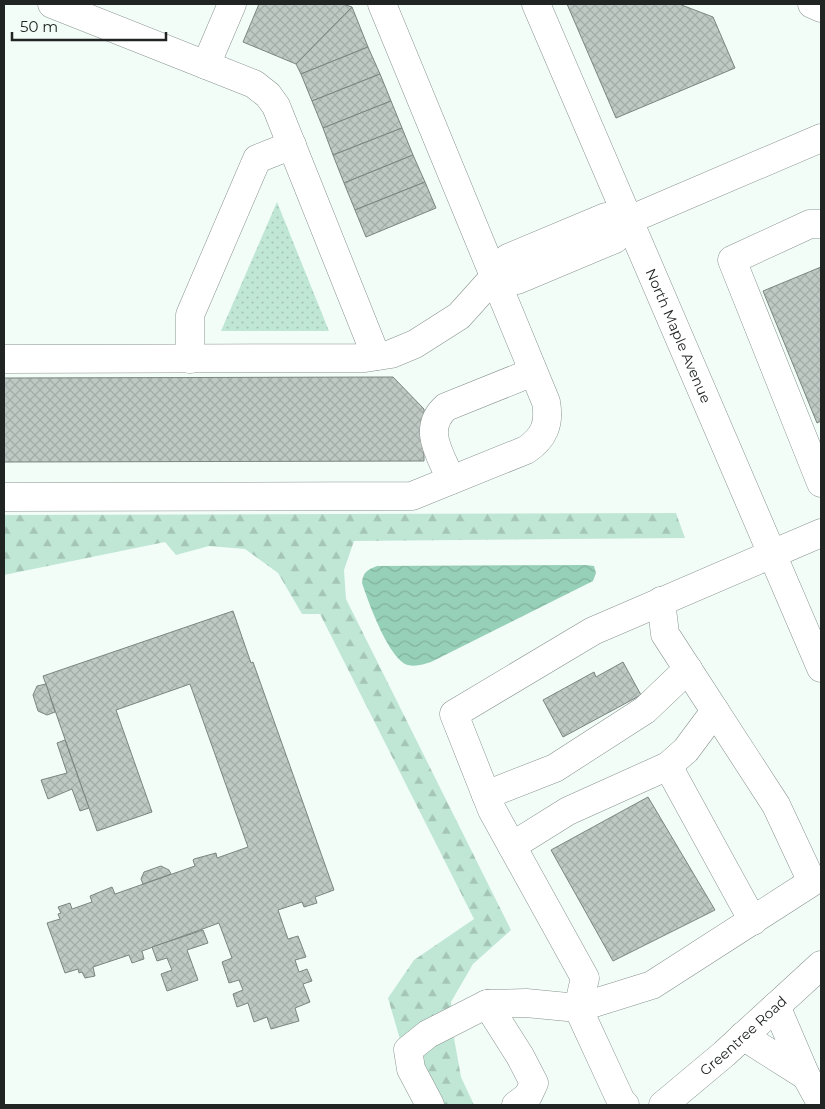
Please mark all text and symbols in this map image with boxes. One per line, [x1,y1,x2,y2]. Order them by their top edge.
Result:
scale bar [12,10,166,42]
text: 50 m [20,17,58,36]
street label: North Maple Avenue [642,266,715,406]
street label: Greentree Road [696,992,791,1080]

